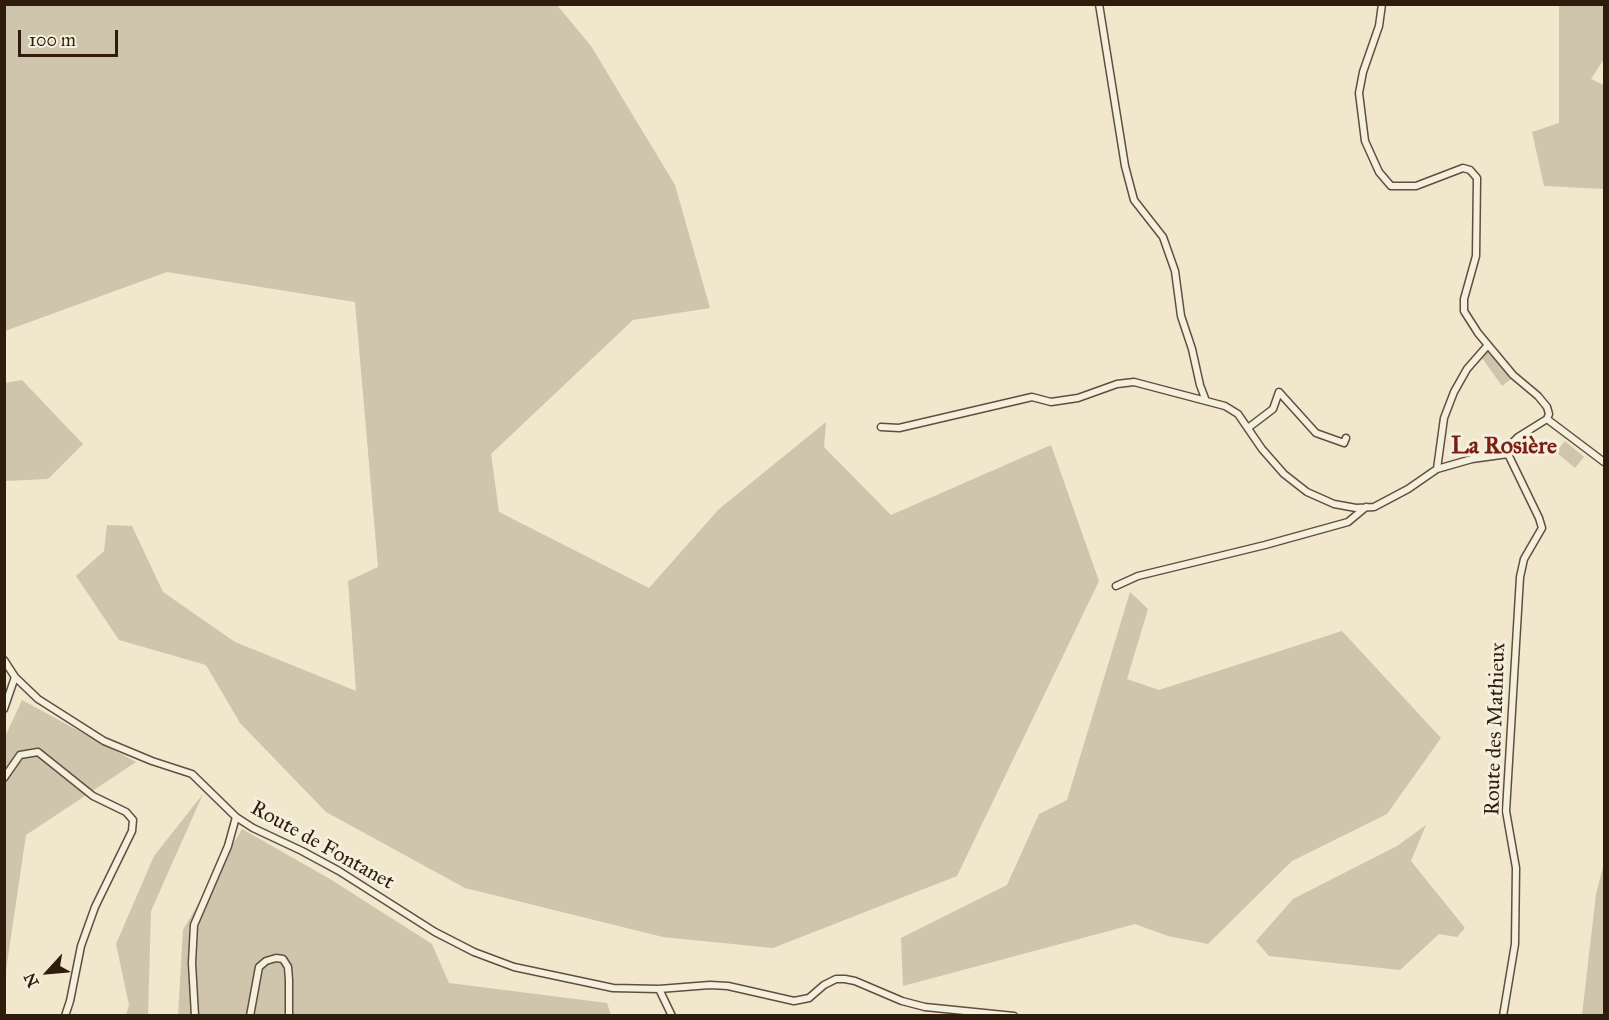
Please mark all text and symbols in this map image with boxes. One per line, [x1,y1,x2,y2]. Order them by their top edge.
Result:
scale bar [21,18,122,56]
text: 100 m [29,29,76,51]
district label: La Rosière [1451,433,1557,461]
street label: Route des Mathieux [1480,642,1512,816]
street label: Route de Fontanet [246,796,398,896]
north arrow [18,942,78,1002]
text: N [20,970,43,990]

